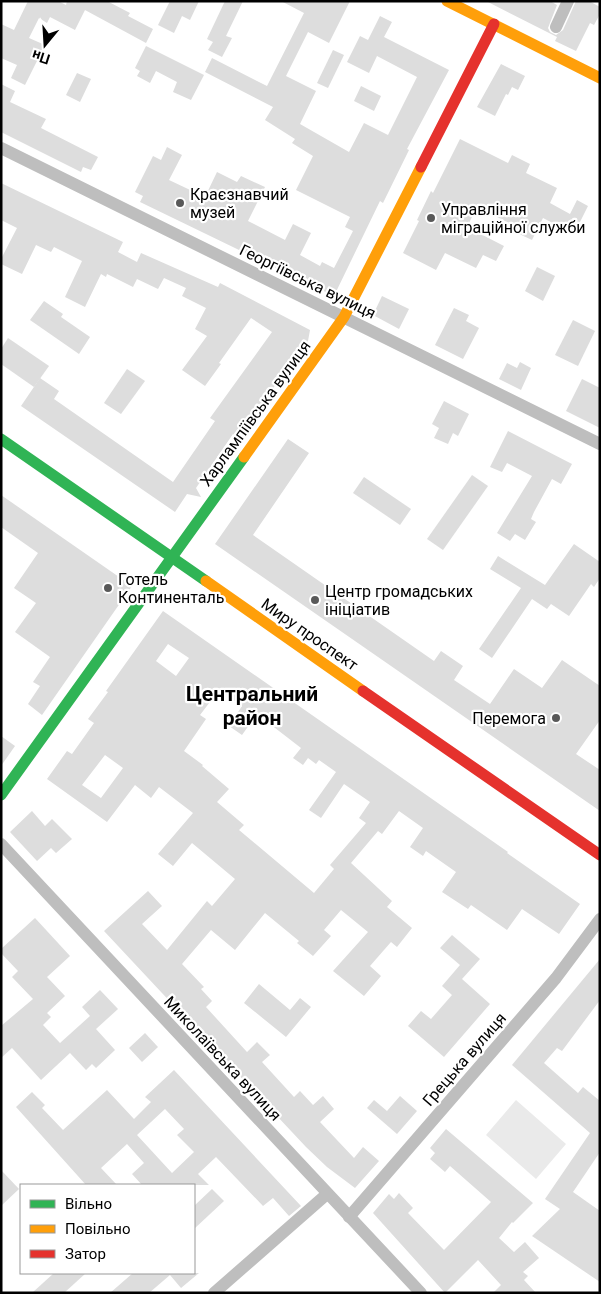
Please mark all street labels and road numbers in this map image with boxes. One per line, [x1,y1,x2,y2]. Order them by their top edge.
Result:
street label: Георгіївська вулиця [237,240,379,323]
street label: Харлампіївська вулиця [196,337,315,490]
street label: Миру проспект [258,594,362,675]
street label: Миколаївська вулиця [160,992,285,1125]
street label: Грецька вулиця [419,1009,510,1110]

